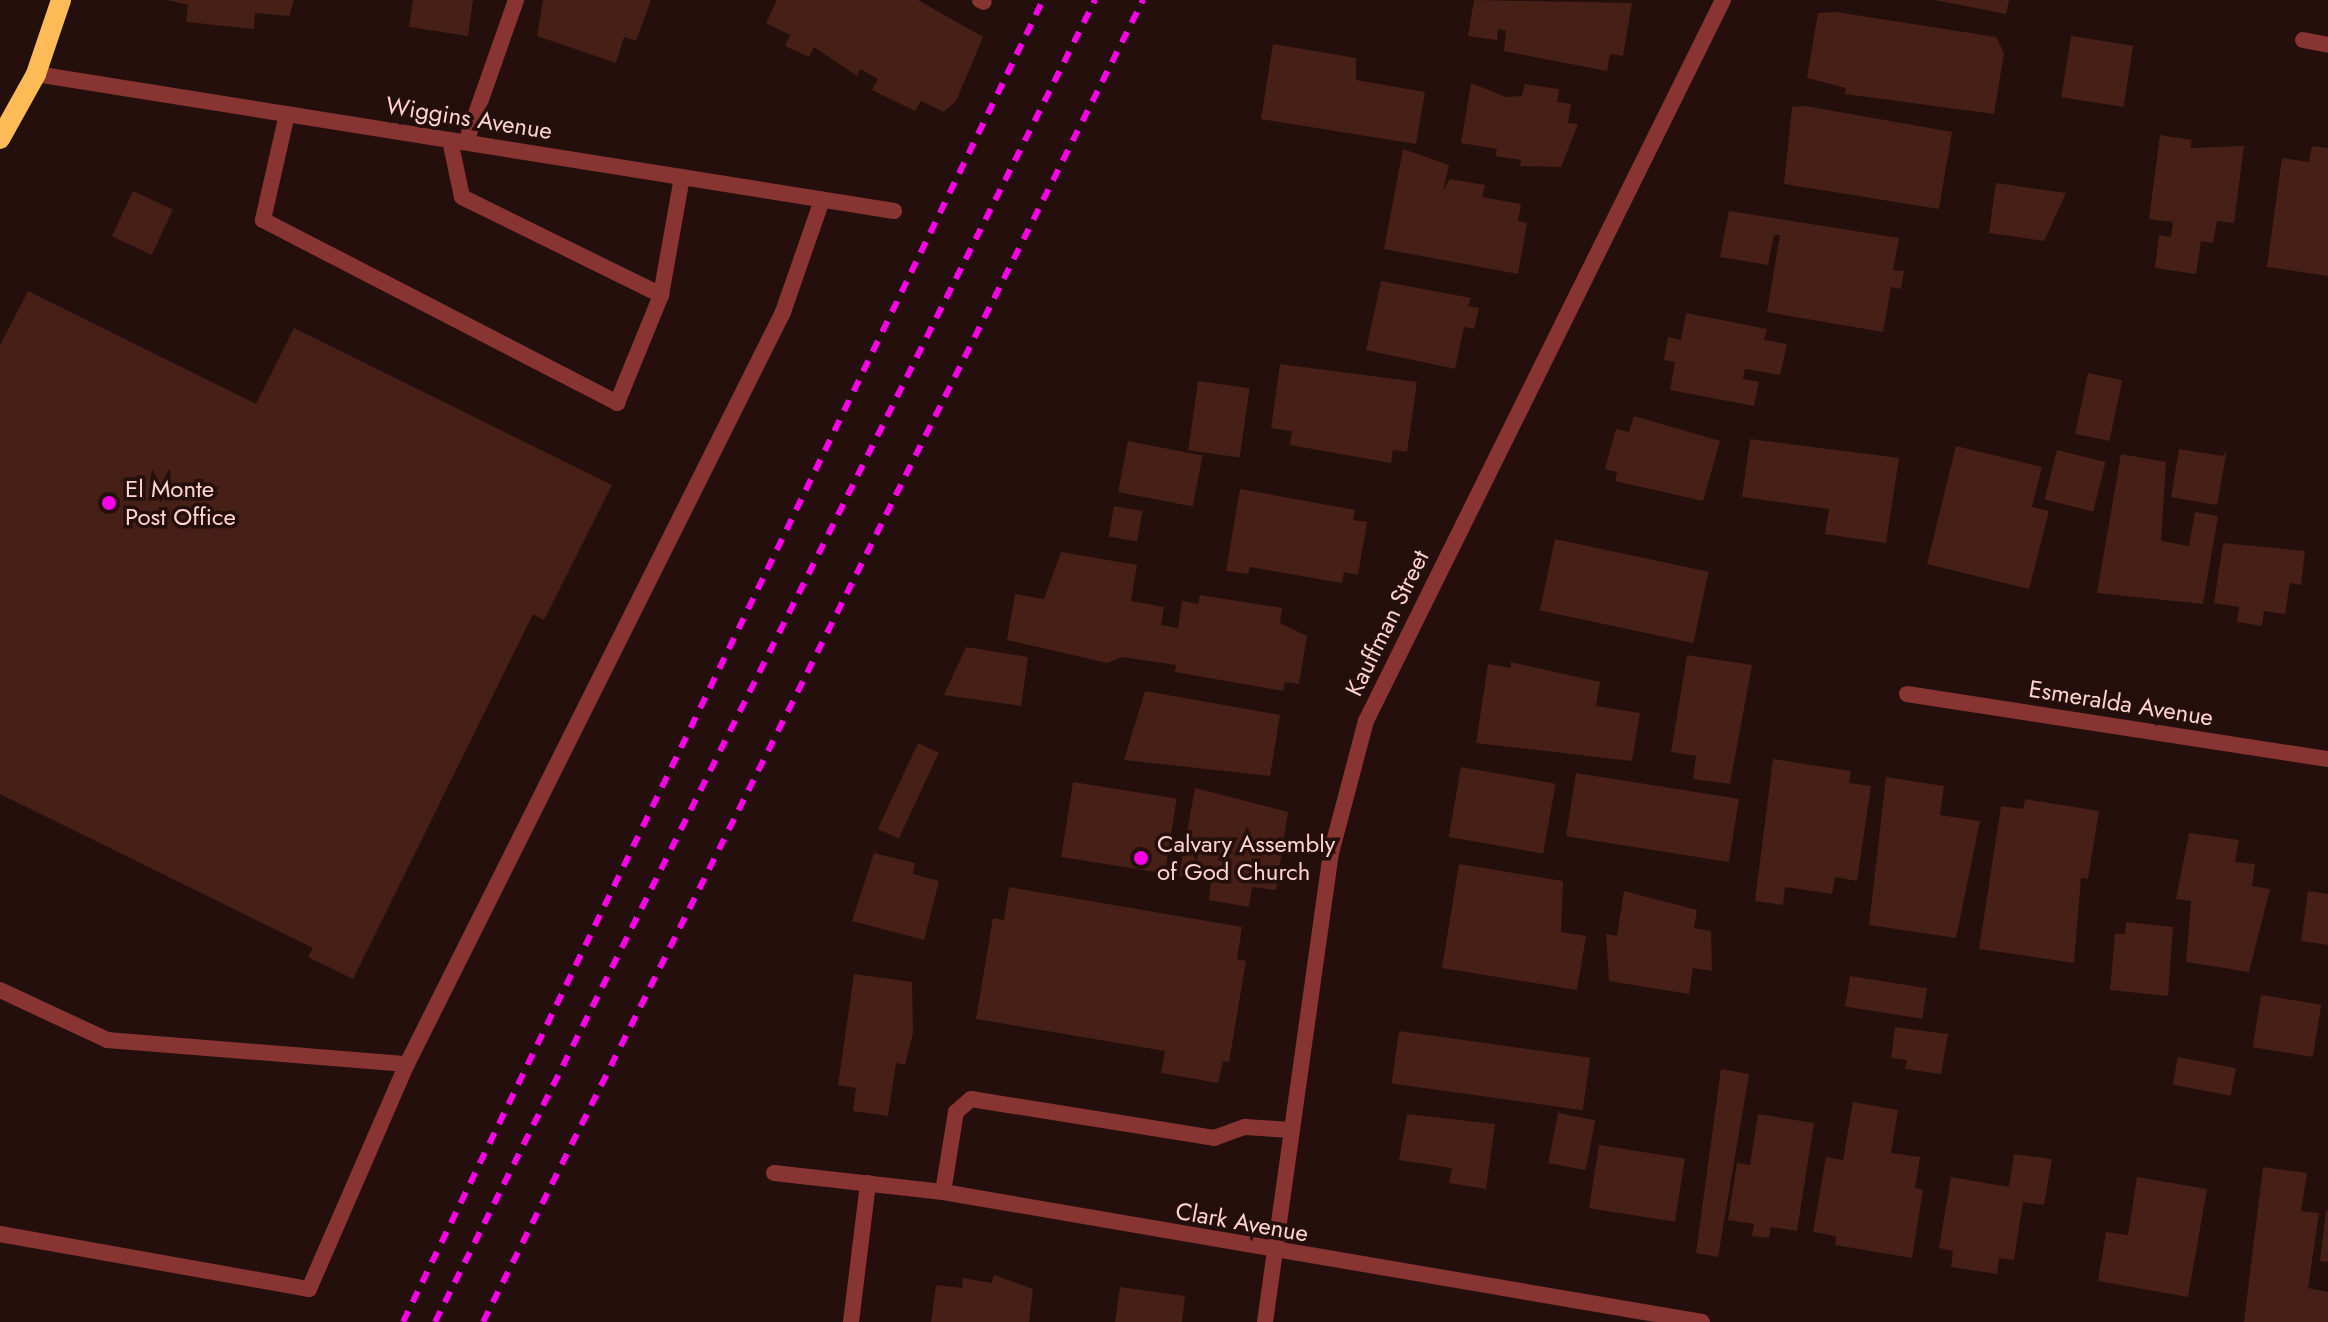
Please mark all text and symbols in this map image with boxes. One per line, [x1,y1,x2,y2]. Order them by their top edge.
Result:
street label: Wiggins Avenue [384,91,554,145]
place label: El Monte Post Office [125,475,236,531]
marker: El Monte Post Office [100,494,118,512]
street label: Kauffman Street [1339,545,1435,701]
street label: Esmeralda Avenue [2027,674,2215,732]
place label: Calvary Assembly of God Church [1157,830,1335,886]
marker: Calvary Assembly of God Church [1132,849,1150,867]
street label: Clark Avenue [1173,1196,1311,1248]

